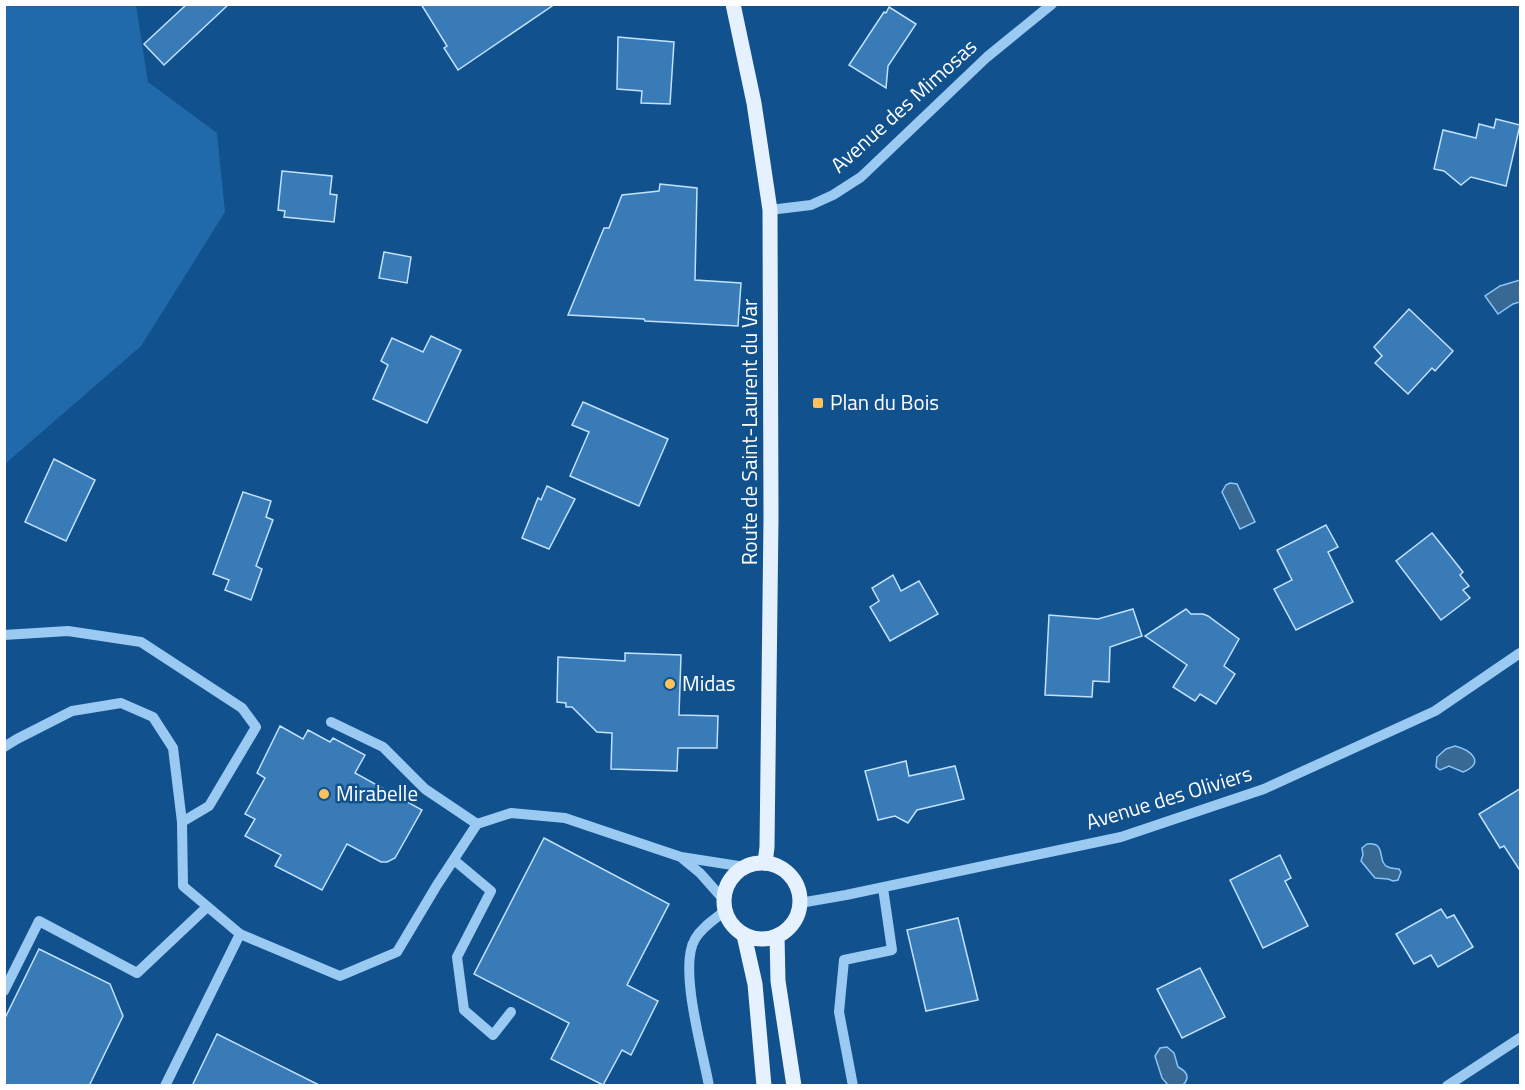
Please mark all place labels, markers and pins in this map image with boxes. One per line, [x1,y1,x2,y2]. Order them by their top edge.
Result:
place label: Plan du Bois [830,386,939,418]
marker: Plan du Bois [811,396,825,410]
place label: Midas [682,667,736,699]
marker: Midas [663,677,677,691]
place label: Mirabelle [336,777,418,809]
marker: Mirabelle [317,787,331,801]

